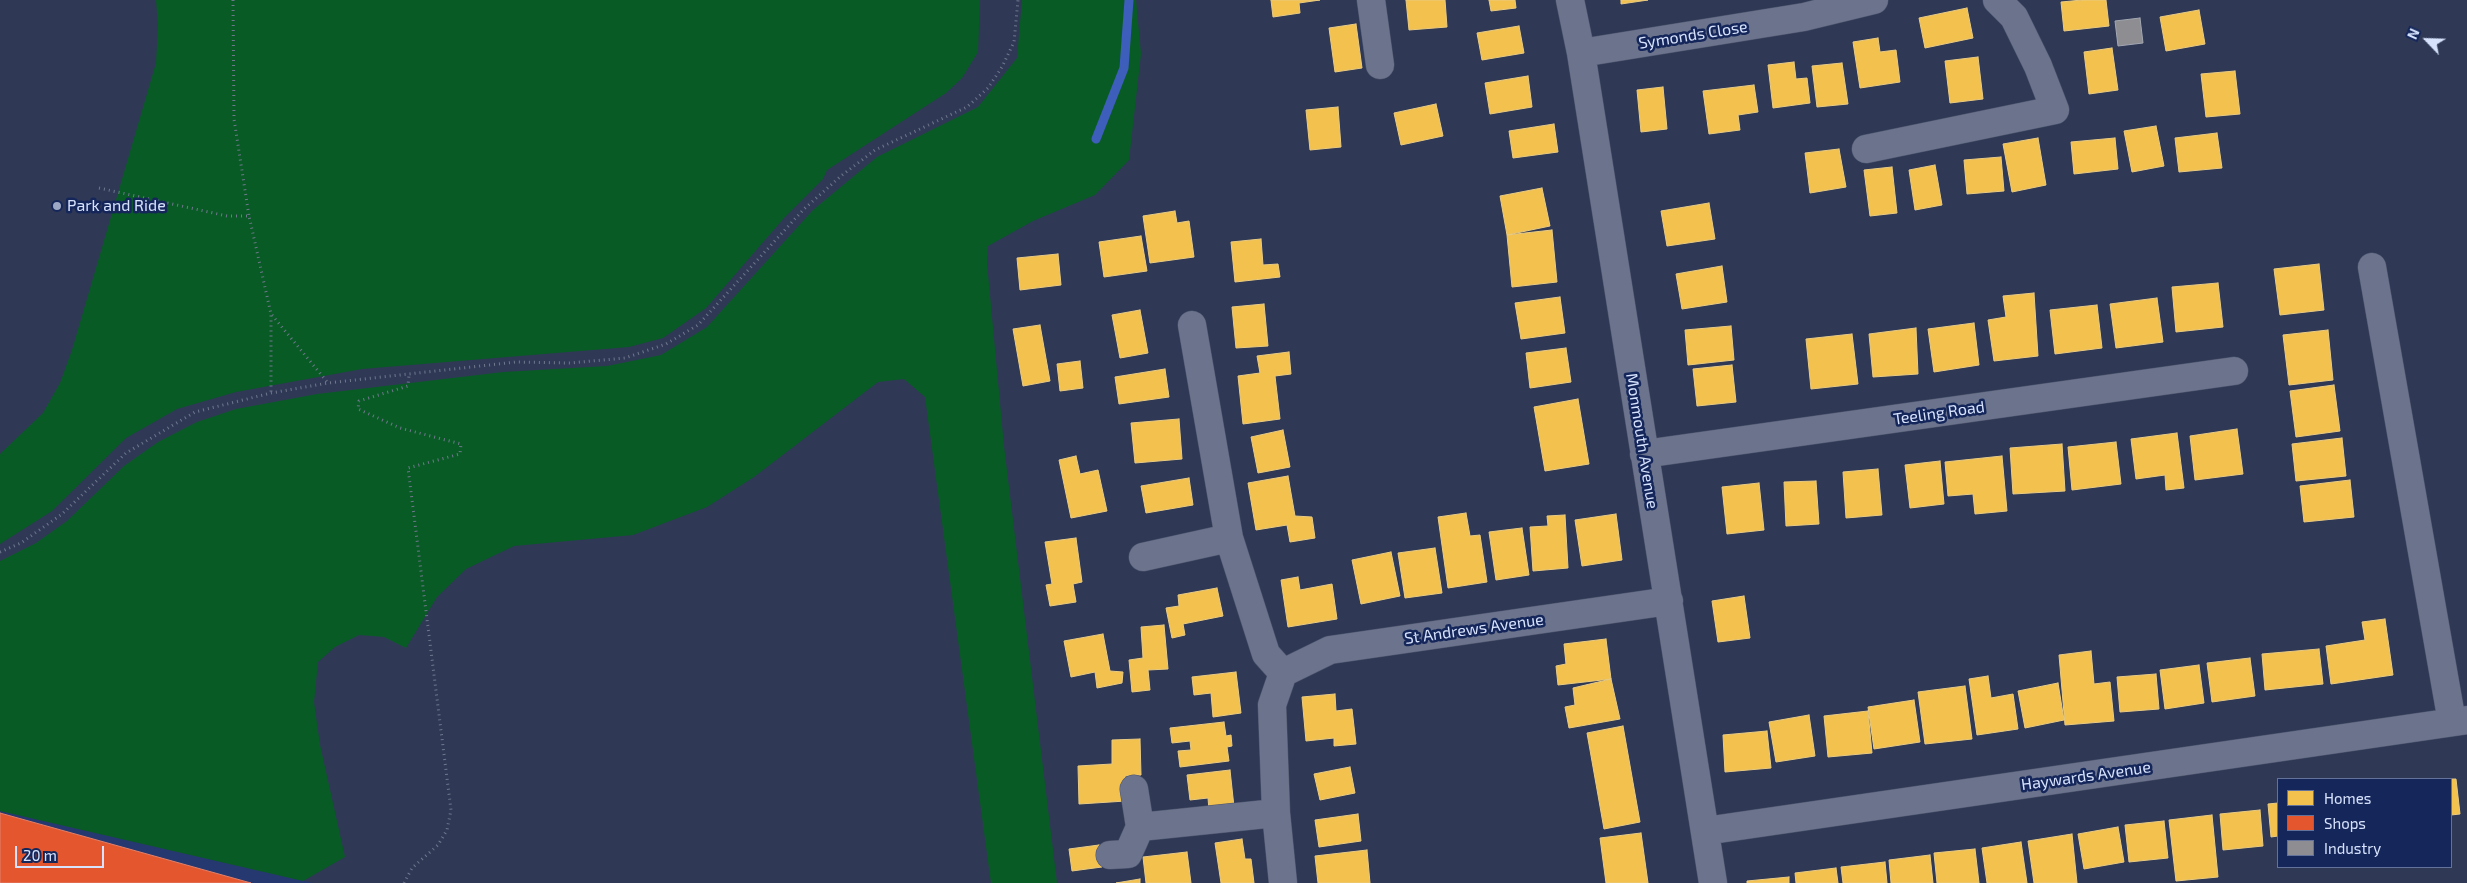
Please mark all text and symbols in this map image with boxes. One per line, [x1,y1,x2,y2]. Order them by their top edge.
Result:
north arrow [2402,15,2452,65]
street label: Symonds Close [1637,17,1749,53]
text: N [2403,26,2423,42]
place label: Park and Ride [67,196,166,216]
marker: Park and Ride [51,200,63,212]
street label: Monmouth Avenue [1622,372,1662,510]
street label: Teeling Road [1892,397,1986,429]
street label: St Andrews Avenue [1403,610,1545,648]
street label: Haywards Avenue [2020,757,2152,795]
legend [2277,778,2452,868]
text: Homes [2324,789,2371,807]
text: Shops [2324,814,2366,832]
scale bar [18,836,106,868]
text: Industry [2324,839,2381,857]
text: 20 m [23,846,57,864]

